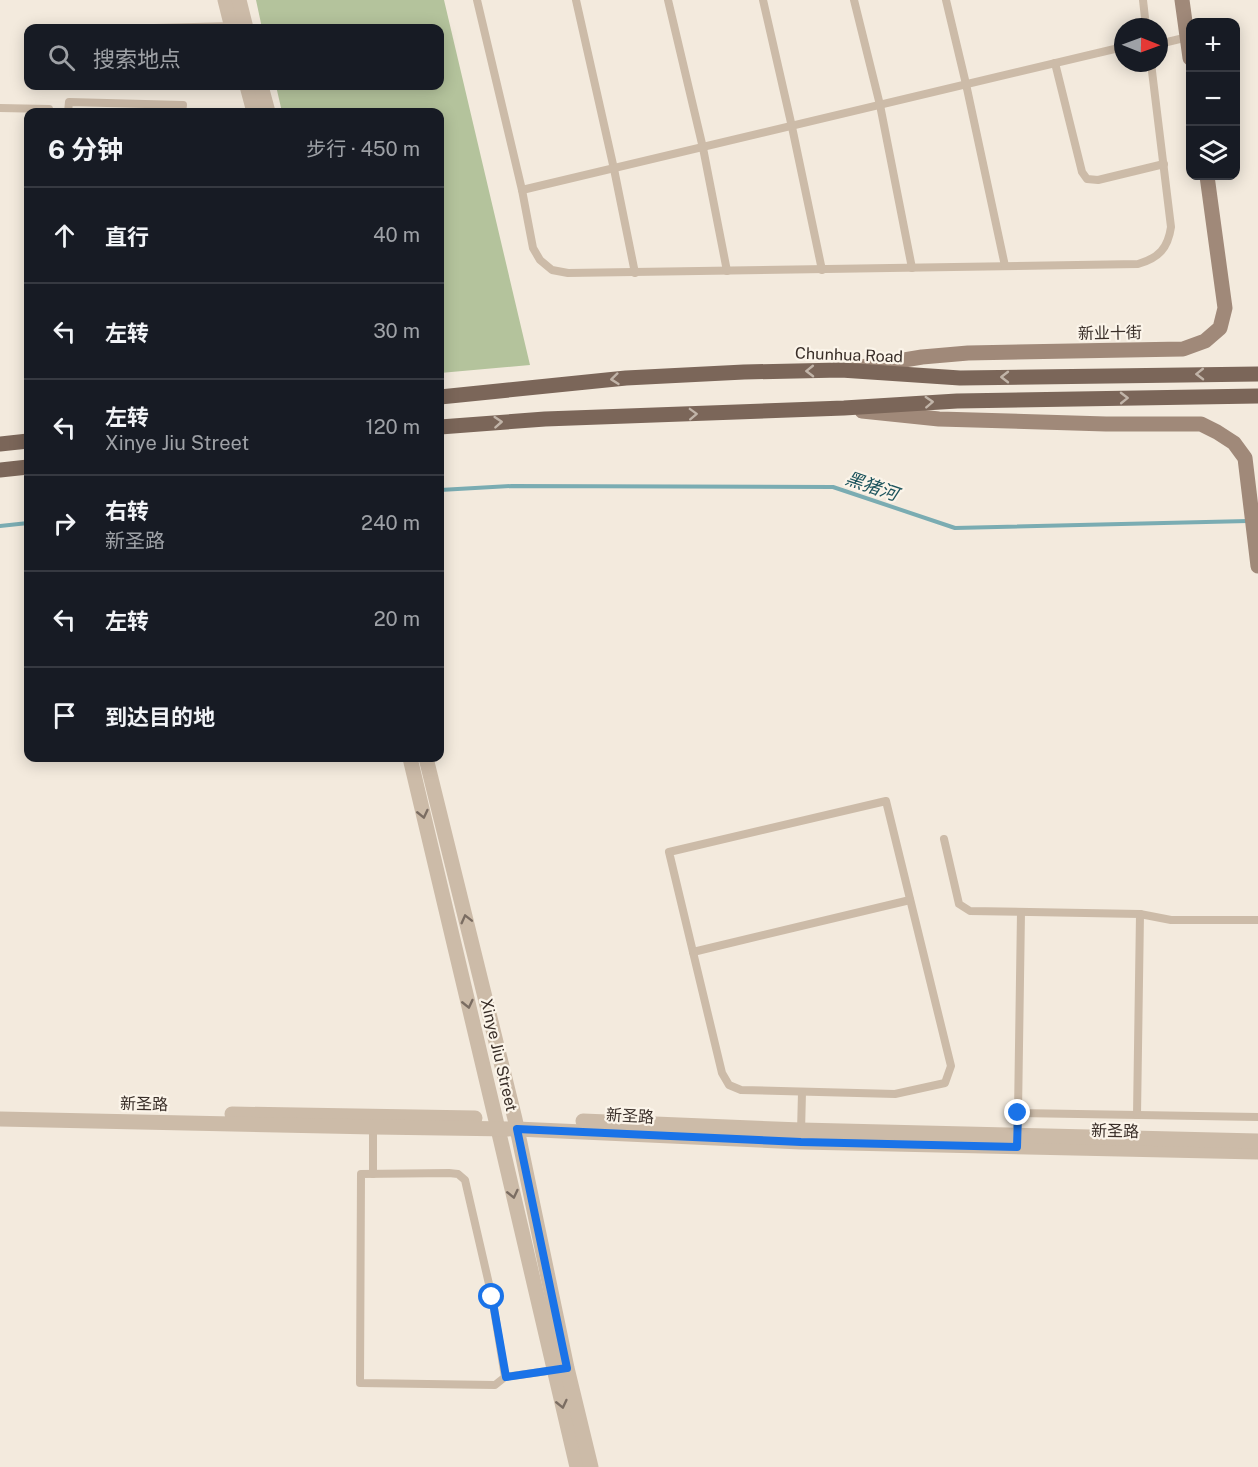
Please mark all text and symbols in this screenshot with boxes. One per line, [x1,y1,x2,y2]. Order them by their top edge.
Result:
north arrow [1114,18,1168,72]
map controls [1186,18,1240,180]
button: + [1186,18,1240,72]
search box [24,24,444,90]
icon: search [45,41,78,74]
text: 搜索地点 [93,46,181,72]
button: − [1186,72,1240,126]
button: layers [1186,126,1240,180]
text: 6 分钟 [48,134,123,165]
text: 步行 · 450 m [306,137,420,161]
icon: ahead [48,219,81,252]
text: 40 m [373,223,420,247]
text: 直行 [105,224,149,250]
icon: left [48,315,81,348]
text: 30 m [373,319,420,343]
text: 左转 [105,320,149,346]
street label: 新业十街 [1078,323,1142,343]
street label: Chunhua Road [795,344,903,366]
one-way arrow [805,365,814,377]
one-way arrow [1195,368,1204,381]
one-way arrow [1000,371,1009,383]
one-way arrow [610,372,620,385]
one-way arrow [1120,392,1129,405]
one-way arrow [925,396,934,409]
text: 左转 [105,404,149,430]
one-way arrow [688,407,697,420]
icon: left [48,411,81,444]
text: 120 m [366,415,420,439]
one-way arrow [493,416,502,429]
text: Xinye Jiu Street [105,431,249,455]
water label: 黑猪河 [843,467,904,506]
text: 右转 [105,498,149,524]
icon: right [48,507,81,540]
text: 240 m [361,511,420,535]
text: 新圣路 [105,529,165,553]
icon: left [48,603,81,636]
text: 20 m [374,607,420,631]
text: 左转 [105,608,149,634]
icon: arrive [48,699,81,732]
text: 到达目的地 [105,704,215,730]
one-way arrow [416,809,429,819]
one-way arrow [460,914,473,924]
street label: Xinye Jiu Street [477,997,521,1113]
one-way arrow [461,999,474,1009]
street label: 新圣路 [120,1094,168,1114]
route end [1004,1099,1030,1125]
street label: 新圣路 [606,1105,654,1127]
street label: 新圣路 [1091,1121,1139,1141]
one-way arrow [506,1189,519,1199]
route start [478,1283,504,1309]
one-way arrow [555,1399,568,1409]

